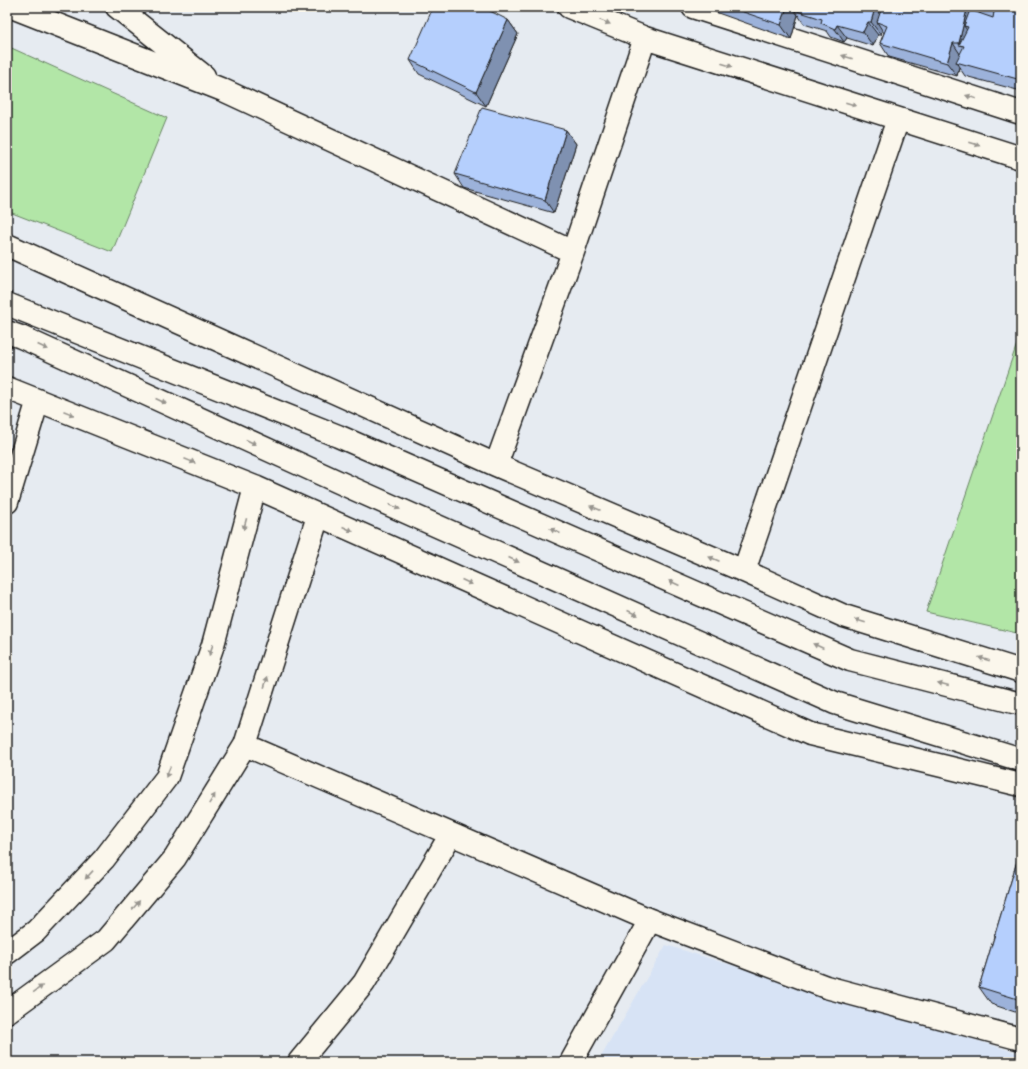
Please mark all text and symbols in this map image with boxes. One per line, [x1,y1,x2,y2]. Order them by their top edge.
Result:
one-way arrow [599,19,611,25]
one-way arrow [841,54,853,60]
one-way arrow [722,62,734,68]
one-way arrow [964,94,976,100]
one-way arrow [846,101,858,107]
one-way arrow [969,141,981,147]
one-way arrow [37,344,49,350]
one-way arrow [156,398,167,404]
one-way arrow [64,410,76,416]
one-way arrow [245,439,257,445]
one-way arrow [185,458,197,464]
one-way arrow [389,504,401,511]
one-way arrow [588,504,600,510]
one-way arrow [242,519,248,531]
one-way arrow [342,526,353,532]
one-way arrow [548,527,560,533]
one-way arrow [708,555,720,561]
one-way arrow [508,557,519,563]
one-way arrow [461,579,472,585]
one-way arrow [667,579,679,585]
one-way arrow [627,610,638,616]
one-way arrow [853,618,865,624]
one-way arrow [813,643,824,649]
one-way arrow [208,644,214,656]
one-way arrow [977,656,989,662]
one-way arrow [263,676,269,688]
one-way arrow [936,680,949,686]
one-way arrow [165,767,171,778]
one-way arrow [208,794,215,805]
one-way arrow [84,870,94,880]
one-way arrow [131,899,140,910]
one-way arrow [33,985,44,993]

